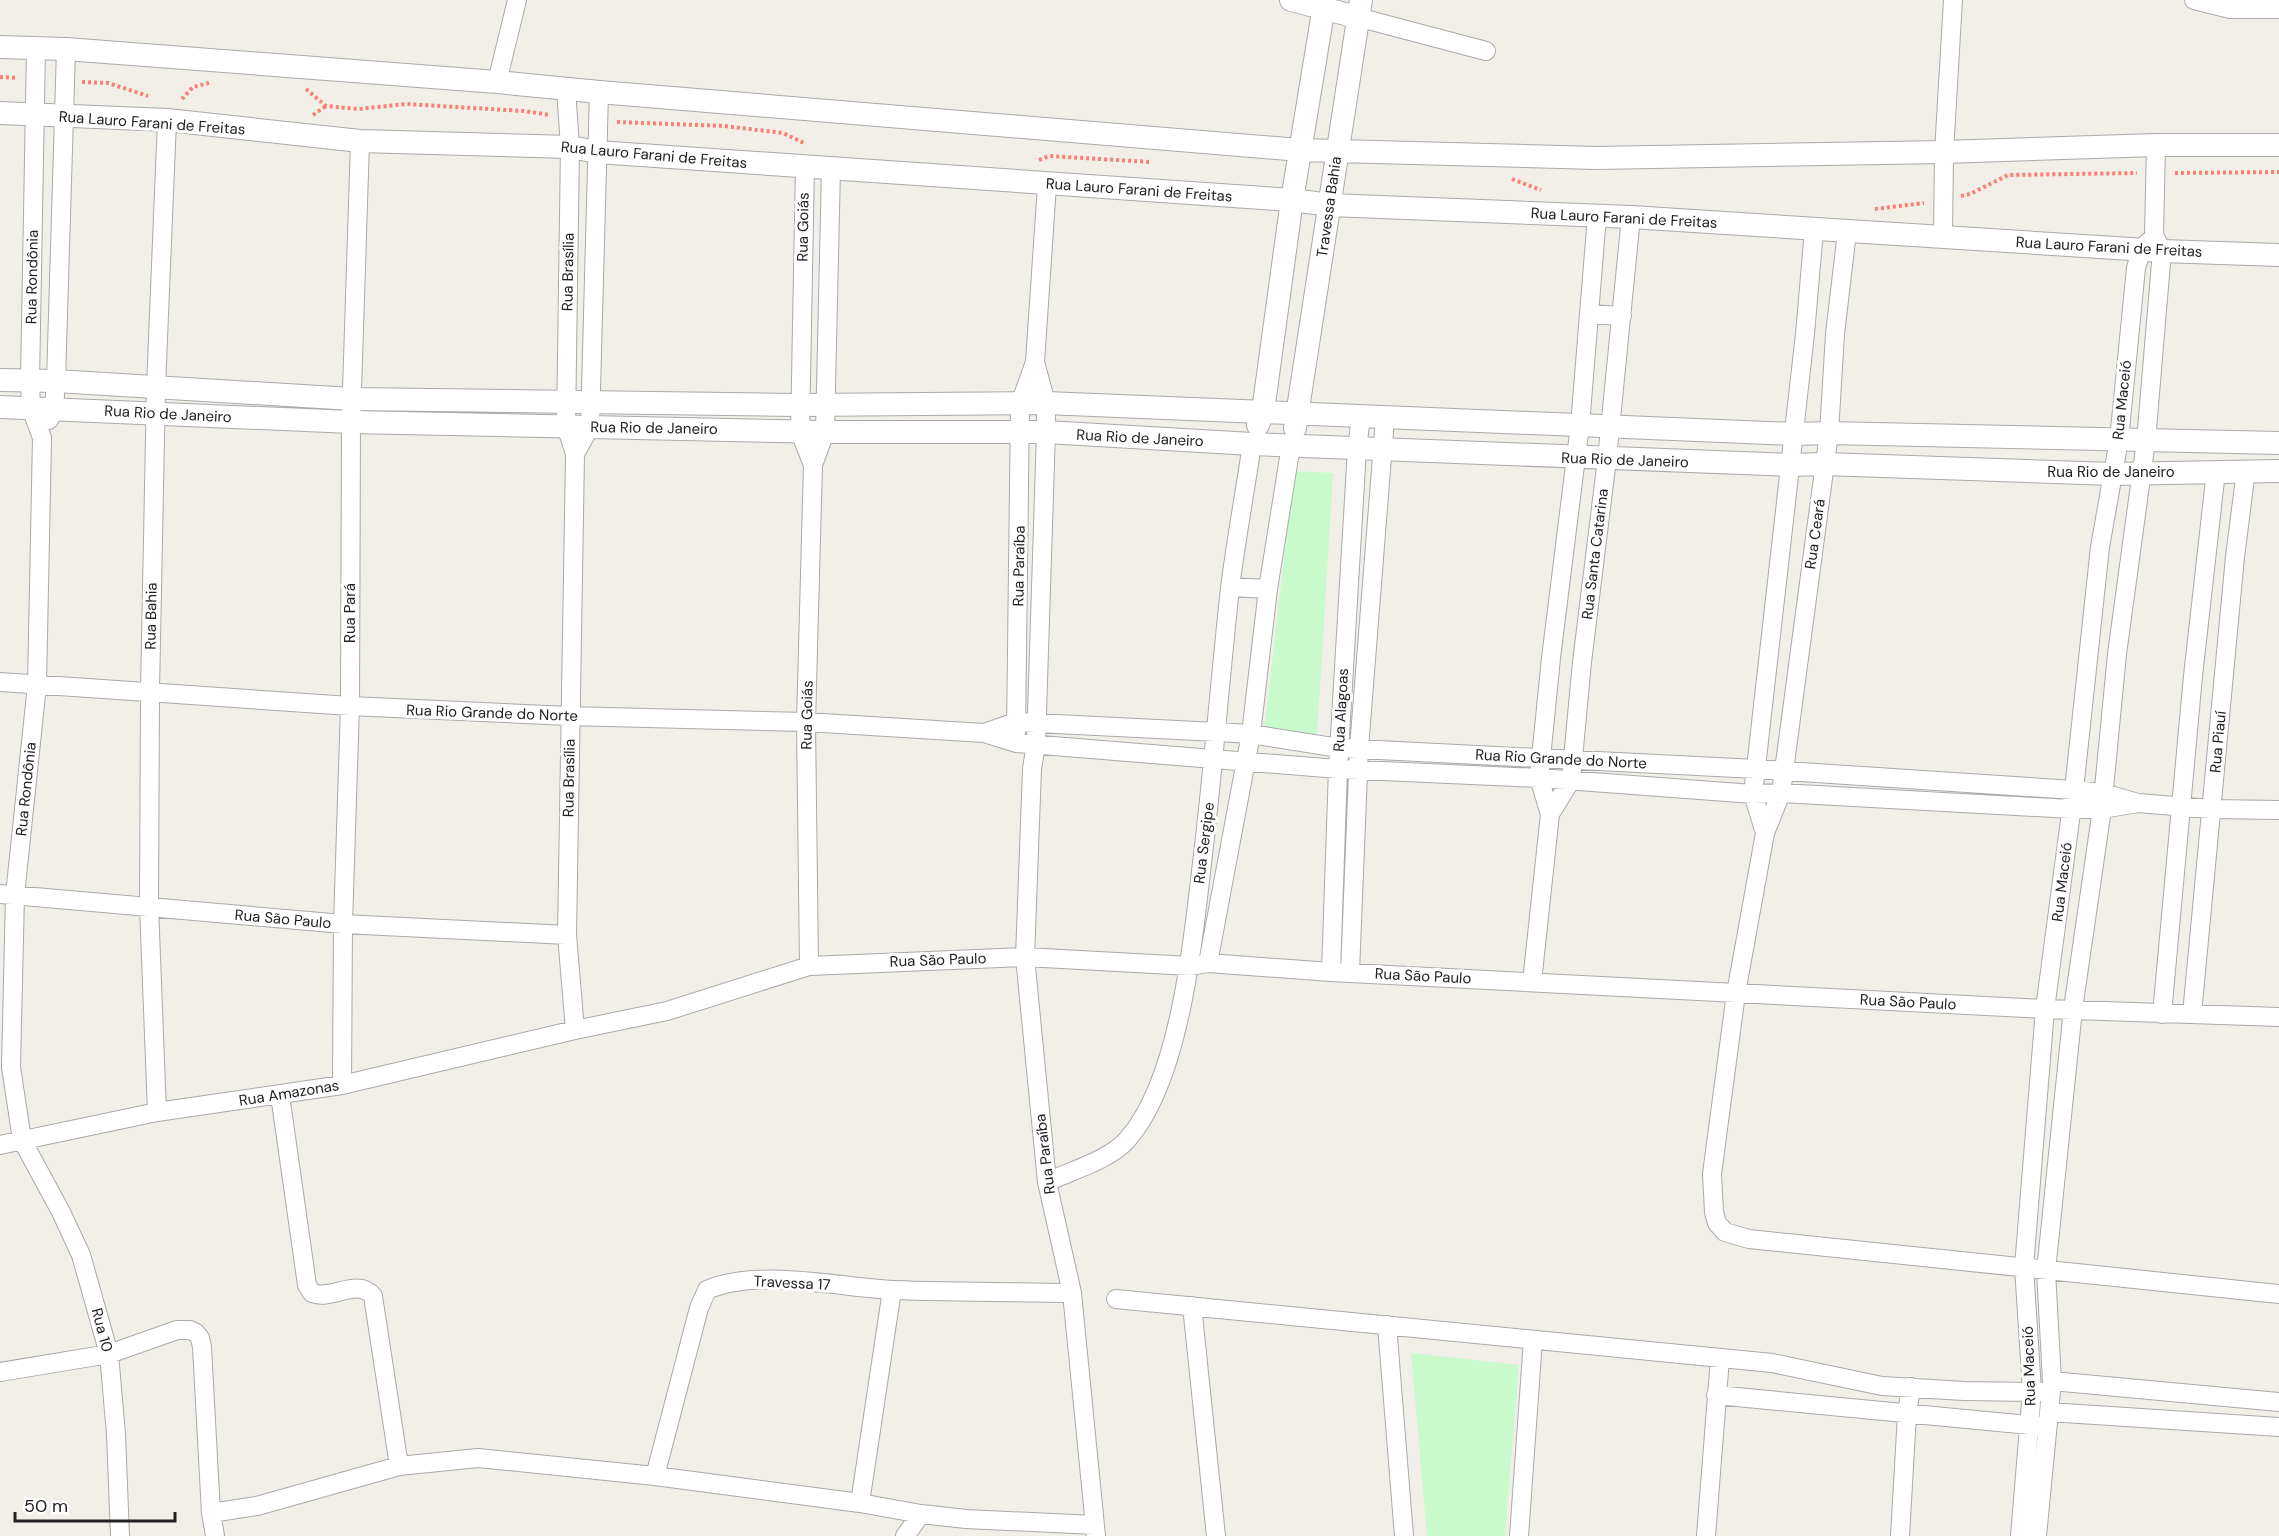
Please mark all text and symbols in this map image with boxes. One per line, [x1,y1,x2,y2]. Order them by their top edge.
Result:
street label: Rua Lauro Farani de Freitas [58,107,246,139]
street label: Rua Lauro Farani de Freitas [560,137,748,173]
street label: Travessa Bahia [1312,155,1346,259]
street label: Rua Lauro Farani de Freitas [1045,174,1233,206]
street label: Rua Goiás [792,192,814,262]
street label: Rua Lauro Farani de Freitas [1530,203,1718,233]
street label: Rua Rondônia [21,230,43,324]
street label: Rua Lauro Farani de Freitas [2015,232,2203,262]
street label: Rua Brasília [557,233,579,311]
street label: Rua Maceió [2108,359,2136,441]
street label: Rua Rio de Janeiro [104,401,232,427]
street label: Rua Rio de Janeiro [590,417,718,439]
street label: Rua Rio de Janeiro [1076,425,1204,451]
street label: Rua Rio de Janeiro [1561,448,1689,472]
street label: Rua Rio de Janeiro [2047,462,2175,482]
street label: Rua Santa Catarina [1577,487,1613,621]
street label: Rua Ceará [1800,498,1830,570]
street label: Rua Paraíba [1008,525,1030,607]
street label: Rua Bahia [140,582,162,650]
street label: Rua Pará [340,583,360,643]
street label: Rua Alagoas [1329,668,1353,752]
street label: Rua Goiás [796,680,818,750]
street label: Rua Rio Grande do Norte [406,700,578,726]
street label: Rua Piauí [2205,710,2231,774]
street label: Rua Brasília [558,739,580,817]
street label: Rua Rondônia [11,741,41,837]
street label: Rua Rio Grande do Norte [1475,745,1647,773]
street label: Rua Sergipe [1189,801,1219,885]
street label: Rua Maceió [2047,841,2077,923]
street label: Rua São Paulo [234,905,332,933]
street label: Rua São Paulo [889,948,987,972]
street label: Rua São Paulo [1374,963,1472,989]
street label: Rua São Paulo [1859,989,1957,1015]
street label: Rua Amazonas [237,1075,341,1111]
street label: Rua Paraíba [1030,1113,1060,1195]
street label: Travessa 17 [753,1271,831,1295]
street label: Rua 10 [87,1306,117,1354]
street label: Rua Maceió [2018,1326,2040,1406]
scale bar [15,1485,176,1523]
text: 50 m [24,1494,68,1518]

